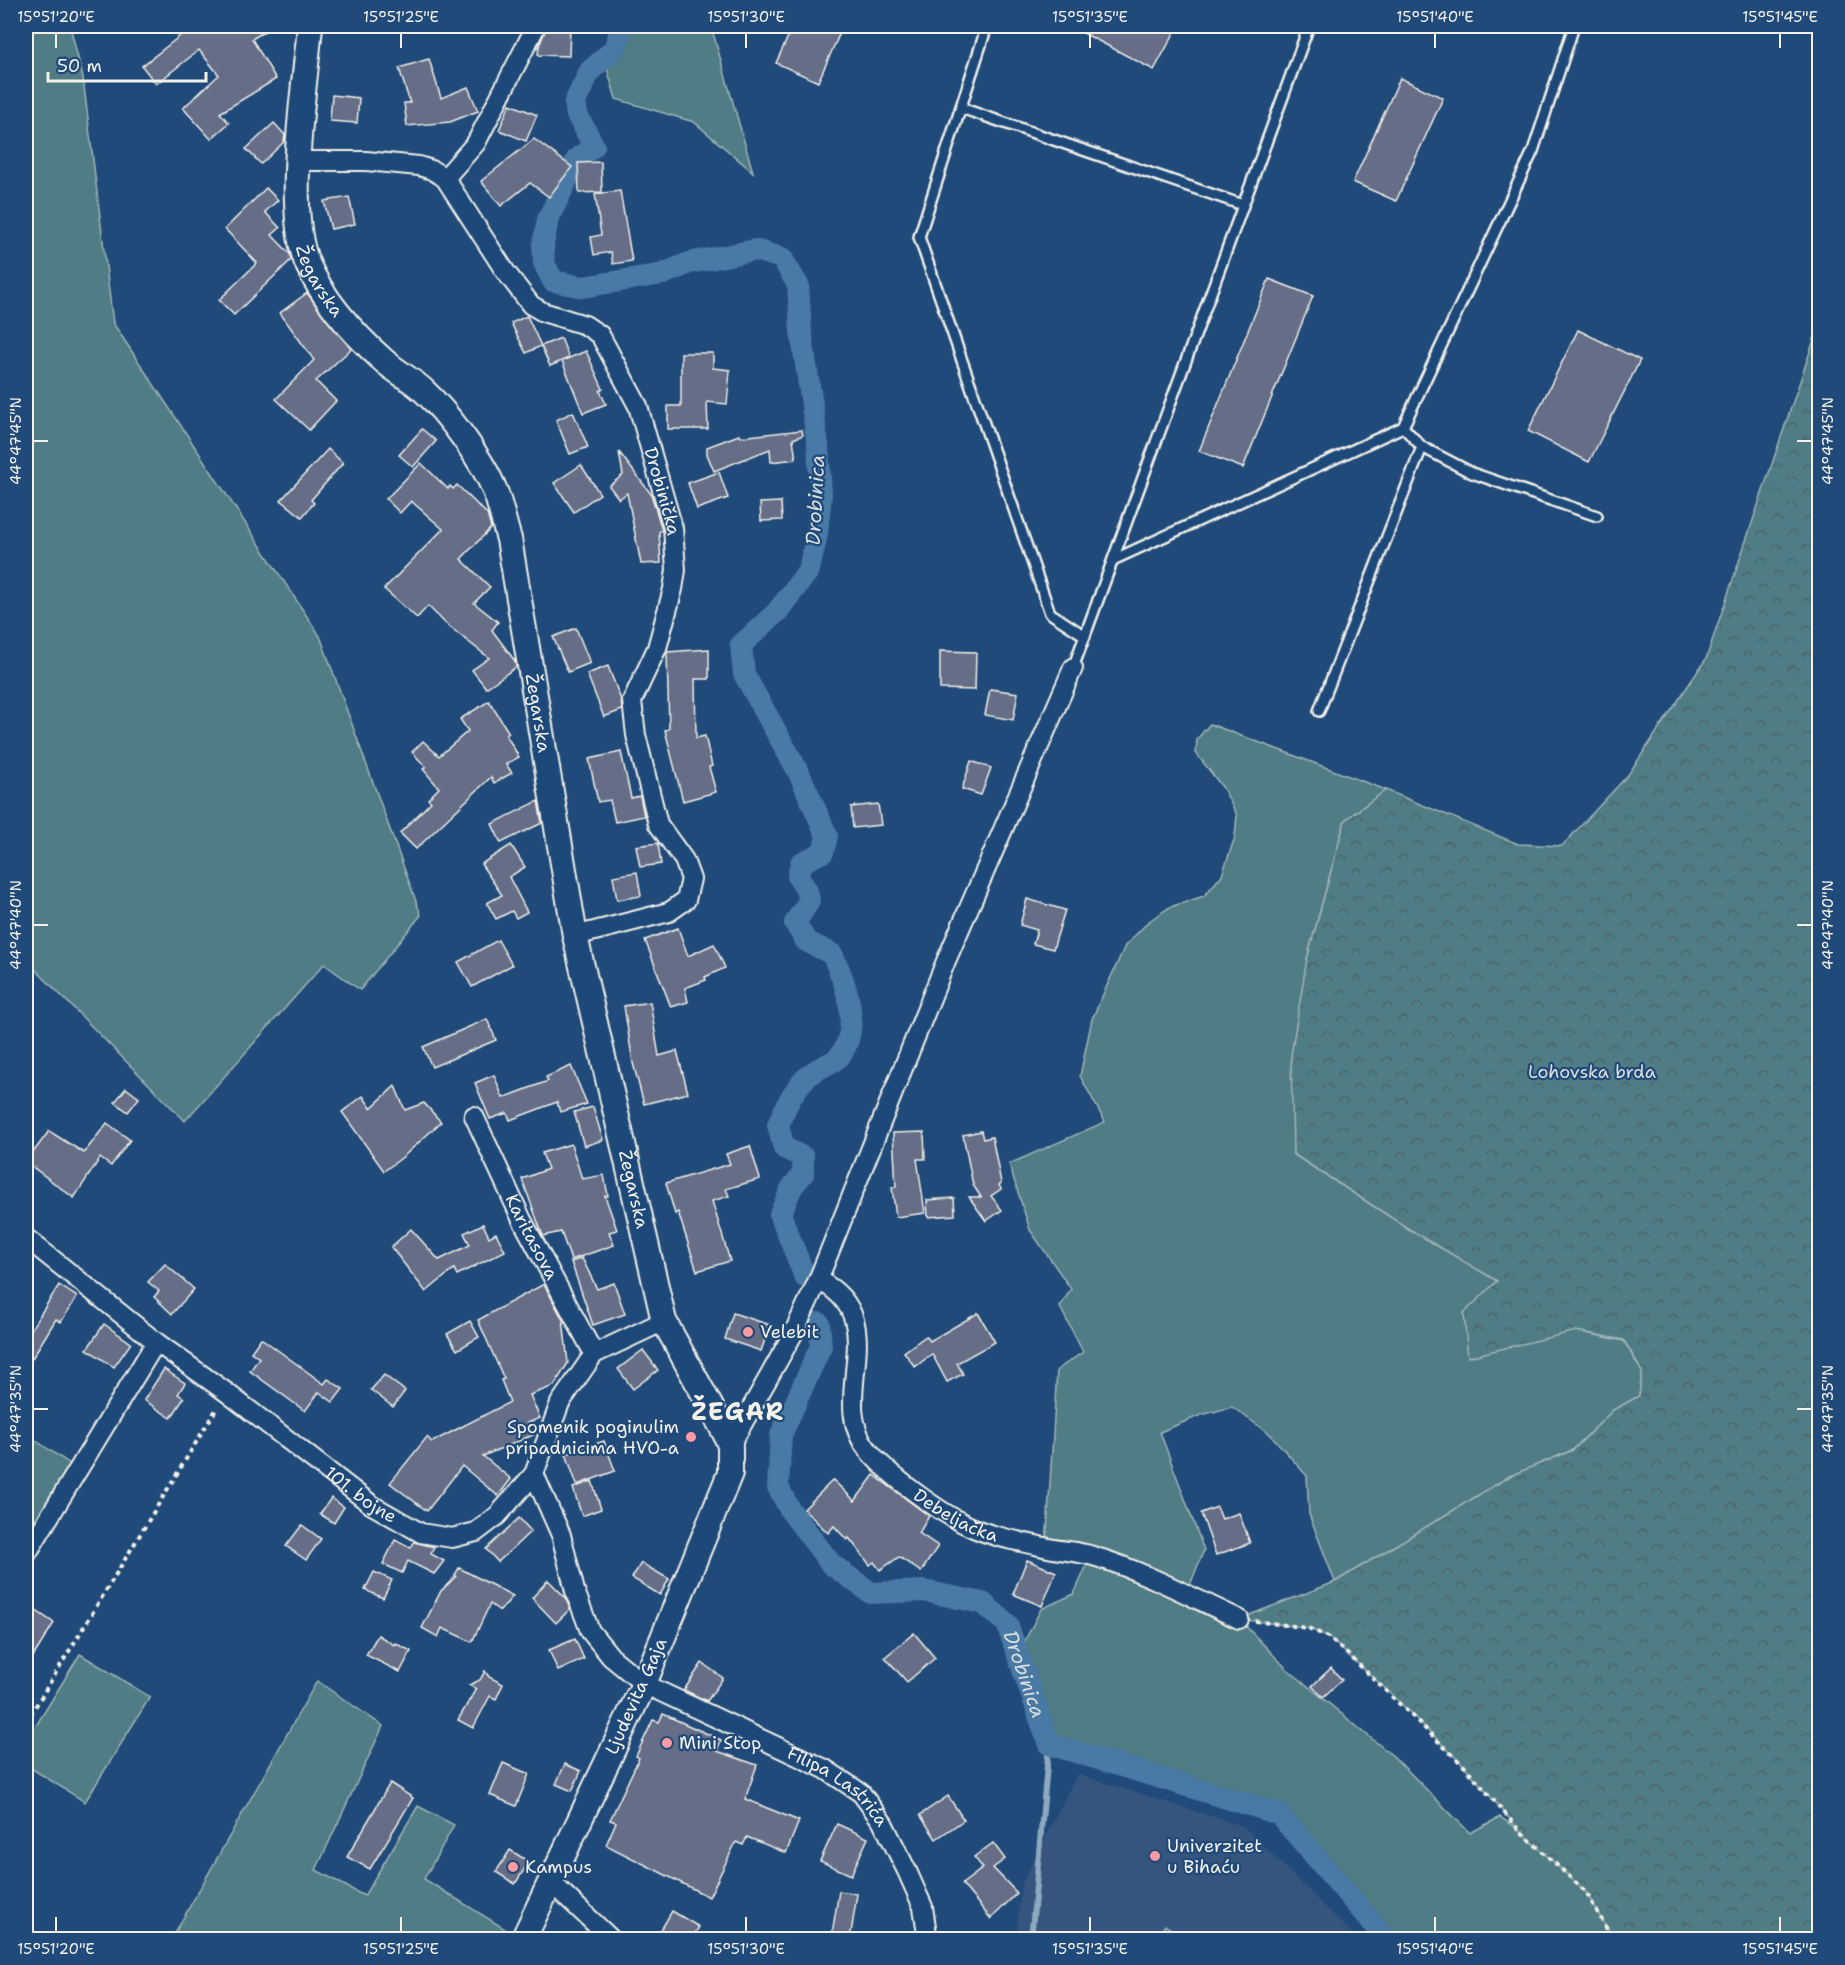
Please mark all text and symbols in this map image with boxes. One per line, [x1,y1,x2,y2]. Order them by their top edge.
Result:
text: 15°51'20"E [17,7,95,27]
text: 15°51'25"E [363,7,439,27]
text: 15°51'30"E [707,7,785,27]
text: 15°51'35"E [1052,7,1128,27]
text: 15°51'40"E [1396,7,1474,27]
text: 15°51'45"E [1742,7,1818,27]
scale bar [48,45,206,83]
text: 50 m [57,54,102,78]
street label: Žegarska [290,242,349,322]
text: 44°47'45"N [6,397,26,485]
text: 44°47'45"N [1818,397,1838,485]
street label: Drobinička [638,445,686,536]
water label: Drobinica [800,454,830,546]
street label: Žegarska [520,672,556,754]
text: 44°47'40"N [6,880,26,970]
text: 44°47'40"N [1818,880,1838,970]
park label: Lohovska brda [1528,1060,1656,1084]
street label: Žegarska [613,1148,654,1231]
street label: Karitasova [500,1190,564,1284]
place label: Velebit [760,1320,819,1344]
marker: Velebit [741,1325,755,1339]
text: 44°47'35"N [6,1365,26,1453]
text: 44°47'35"N [1818,1365,1838,1453]
district label: ŽEGAR [691,1395,785,1428]
place label: Spomenik poginulim pripadnicima HVO-a [506,1415,679,1460]
marker: Spomenik poginulim pripadnicima HVO-a [684,1430,698,1444]
street label: 101. bojne [320,1461,401,1529]
street label: Debeljačka [909,1483,1001,1548]
water label: Drobinica [997,1627,1052,1721]
street label: Ljudevita Gaja [600,1634,672,1758]
place label: Mini Stop [679,1731,761,1755]
marker: Mini Stop [660,1736,674,1750]
street label: Filipa Lastrića [783,1741,894,1831]
place label: Univerzitet u Bihaću [1167,1834,1262,1879]
marker: Univerzitet u Bihaću [1148,1849,1162,1863]
place label: Kampus [525,1855,592,1879]
marker: Kampus [506,1860,520,1874]
text: 15°51'20"E [17,1939,95,1959]
text: 15°51'25"E [363,1939,439,1959]
text: 15°51'30"E [707,1939,785,1959]
text: 15°51'35"E [1052,1939,1128,1959]
text: 15°51'40"E [1396,1939,1474,1959]
text: 15°51'45"E [1742,1939,1818,1959]

